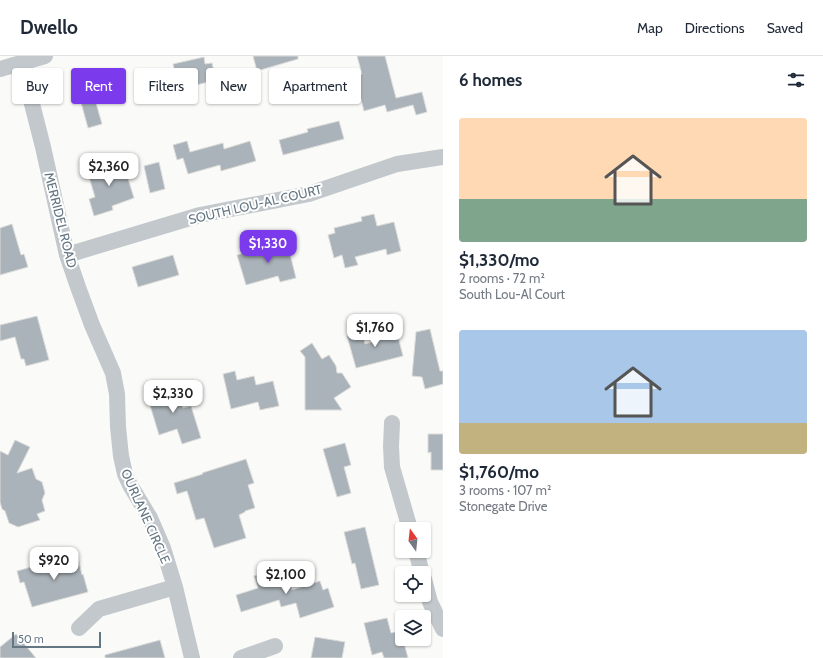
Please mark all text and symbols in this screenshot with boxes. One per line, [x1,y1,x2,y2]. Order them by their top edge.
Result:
text: Dwello [20,16,78,39]
text: Map [637,19,663,37]
text: Directions [685,19,745,37]
text: Saved [767,19,803,37]
chip: Buy [12,68,63,104]
chip: Rent [71,68,126,104]
chip: Filters [134,68,198,104]
chip: New [206,68,261,104]
chip: Apartment [269,68,361,104]
icon: filters [785,69,807,91]
text: 6 homes [459,70,522,90]
icon: home [597,144,669,216]
pin: $2,360 [76,153,142,187]
text: $2,360 [89,158,129,174]
street label: MERRIDEL ROAD [41,171,81,269]
street label: SOUTH LOU-AL COURT [187,181,323,227]
pin: $1,330 [235,230,301,264]
text: $1,330 [249,235,287,251]
text: $1,330/mo [459,250,539,270]
text: 2 rooms · 72 m² [459,270,545,286]
text: South Lou-Al Court [459,286,565,302]
pin: $1,760 [342,314,408,348]
text: $1,760 [356,319,394,335]
icon: home [597,356,669,428]
pin: $2,330 [140,380,206,414]
text: $2,330 [153,385,193,401]
text: $1,760/mo [459,462,539,482]
street label: OURLANE CIRCLE [118,466,174,566]
text: 3 rooms · 107 m² [459,482,551,498]
text: Stonegate Drive [459,498,547,514]
north arrow [395,522,431,558]
map controls [395,522,431,646]
pin: $920 [30,547,78,581]
text: $920 [39,552,69,568]
pin: $2,100 [253,561,319,595]
text: $2,100 [266,566,306,582]
button: locate [395,566,431,602]
button: layers [395,610,431,646]
scale bar [12,630,101,649]
text: 50 m [18,632,44,646]

